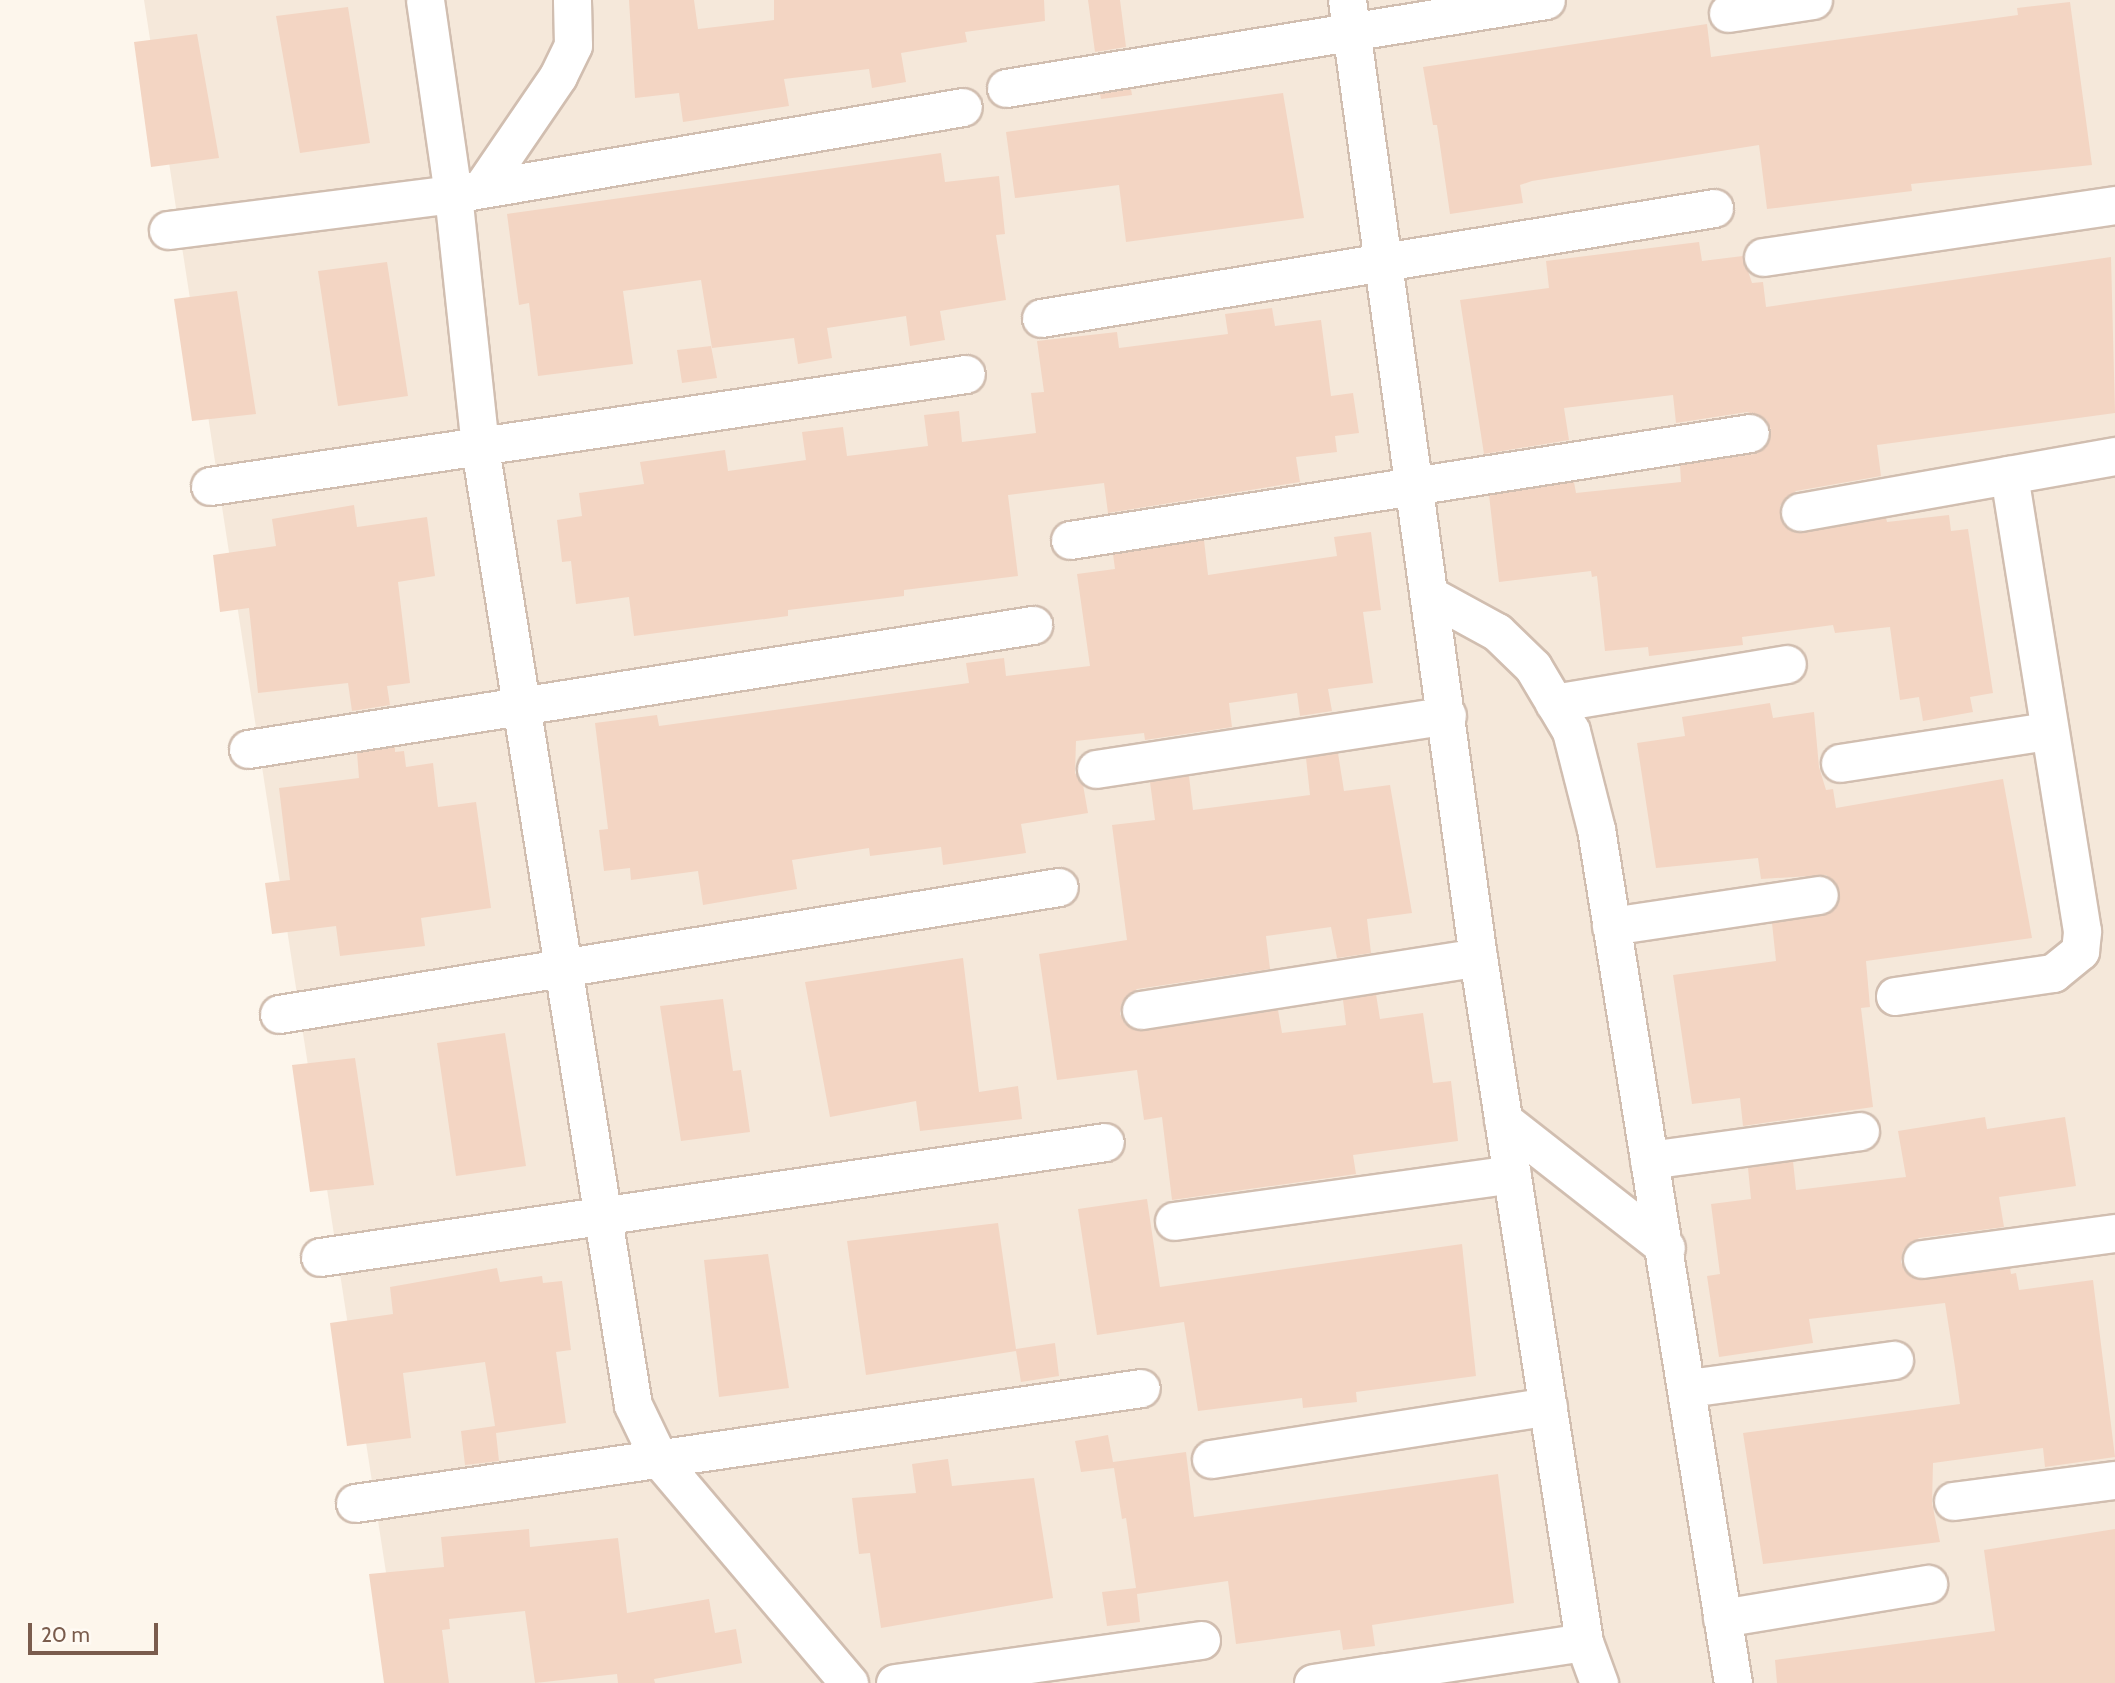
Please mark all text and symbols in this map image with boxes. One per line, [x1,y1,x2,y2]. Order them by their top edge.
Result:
scale bar [32,1610,161,1654]
text: 20 m [41,1622,90,1647]

